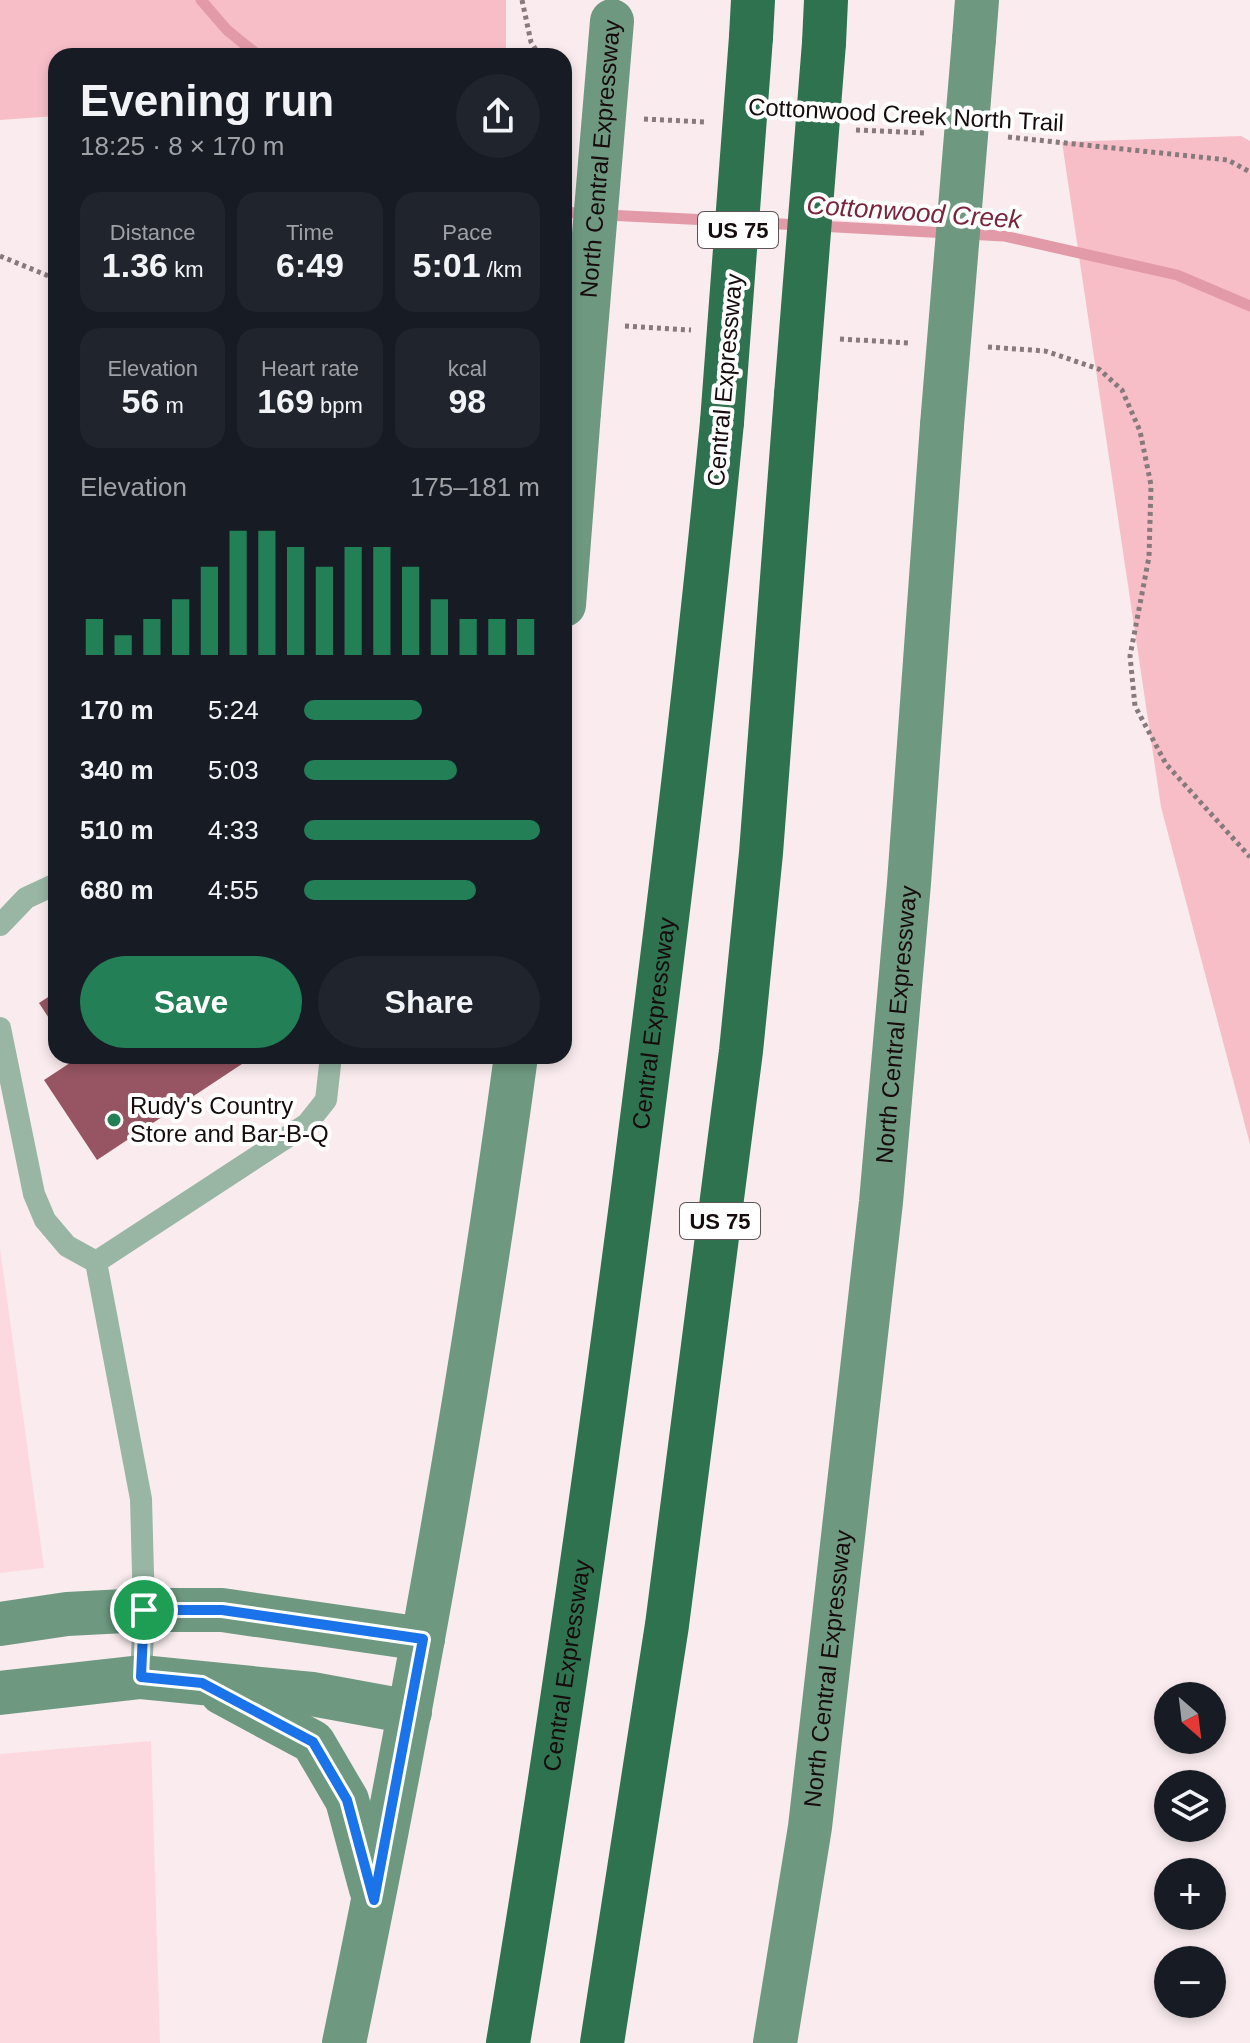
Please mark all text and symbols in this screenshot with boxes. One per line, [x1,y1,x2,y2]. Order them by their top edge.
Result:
street label: North Central Expressway [575,19,625,299]
button: share [456,74,540,158]
text: Evening run [80,76,334,125]
street label: Cottonwood Creek North Trail [747,93,1065,136]
text: 18:25 · 8 × 170 m [80,131,285,161]
water label: Cottonwood Creek [806,190,1024,235]
road number: US 75 [698,212,778,248]
text: Distance [110,220,195,245]
text: Time [286,220,334,245]
text: Pace [442,220,492,245]
text: 1.36 [102,246,168,284]
text: 6:49 [276,246,344,284]
text: 5:01 [413,246,481,284]
text: km [168,257,203,282]
text: /km [481,257,522,282]
street label: Central Expressway [702,272,747,487]
text: Elevation [107,356,198,381]
text: Heart rate [261,356,359,381]
text: kcal [448,356,487,381]
text: 56 [122,382,159,420]
text: 169 [257,382,314,420]
text: 98 [448,382,486,420]
text: m [159,393,184,418]
text: bpm [314,393,363,418]
text: Elevation [80,472,187,502]
text: 175–181 m [410,472,540,502]
text: 170 m [80,695,154,725]
text: 5:24 [208,695,259,725]
text: 340 m [80,755,154,785]
text: 5:03 [208,755,259,785]
text: 510 m [80,815,154,845]
text: 4:33 [208,815,259,845]
text: 680 m [80,875,154,905]
text: 4:55 [208,875,259,905]
street label: North Central Expressway [870,884,922,1165]
street label: Central Expressway [627,916,680,1131]
button: Save [80,956,302,1048]
button: Share [318,956,540,1048]
place label: Rudy's Country Store and Bar-B-Q [130,1092,329,1147]
marker: Rudy's Country Store and Bar-B-Q [105,1111,123,1129]
road number: US 75 [680,1203,760,1239]
street label: North Central Expressway [798,1529,857,1809]
street label: Central Expressway [538,1558,595,1773]
pin [110,1576,178,1644]
icon: arrive [122,1588,166,1632]
north arrow [1154,1682,1226,1754]
map controls [1154,1682,1226,2018]
button: layers [1154,1770,1226,1842]
button: + [1154,1858,1226,1930]
button: − [1154,1946,1226,2018]

